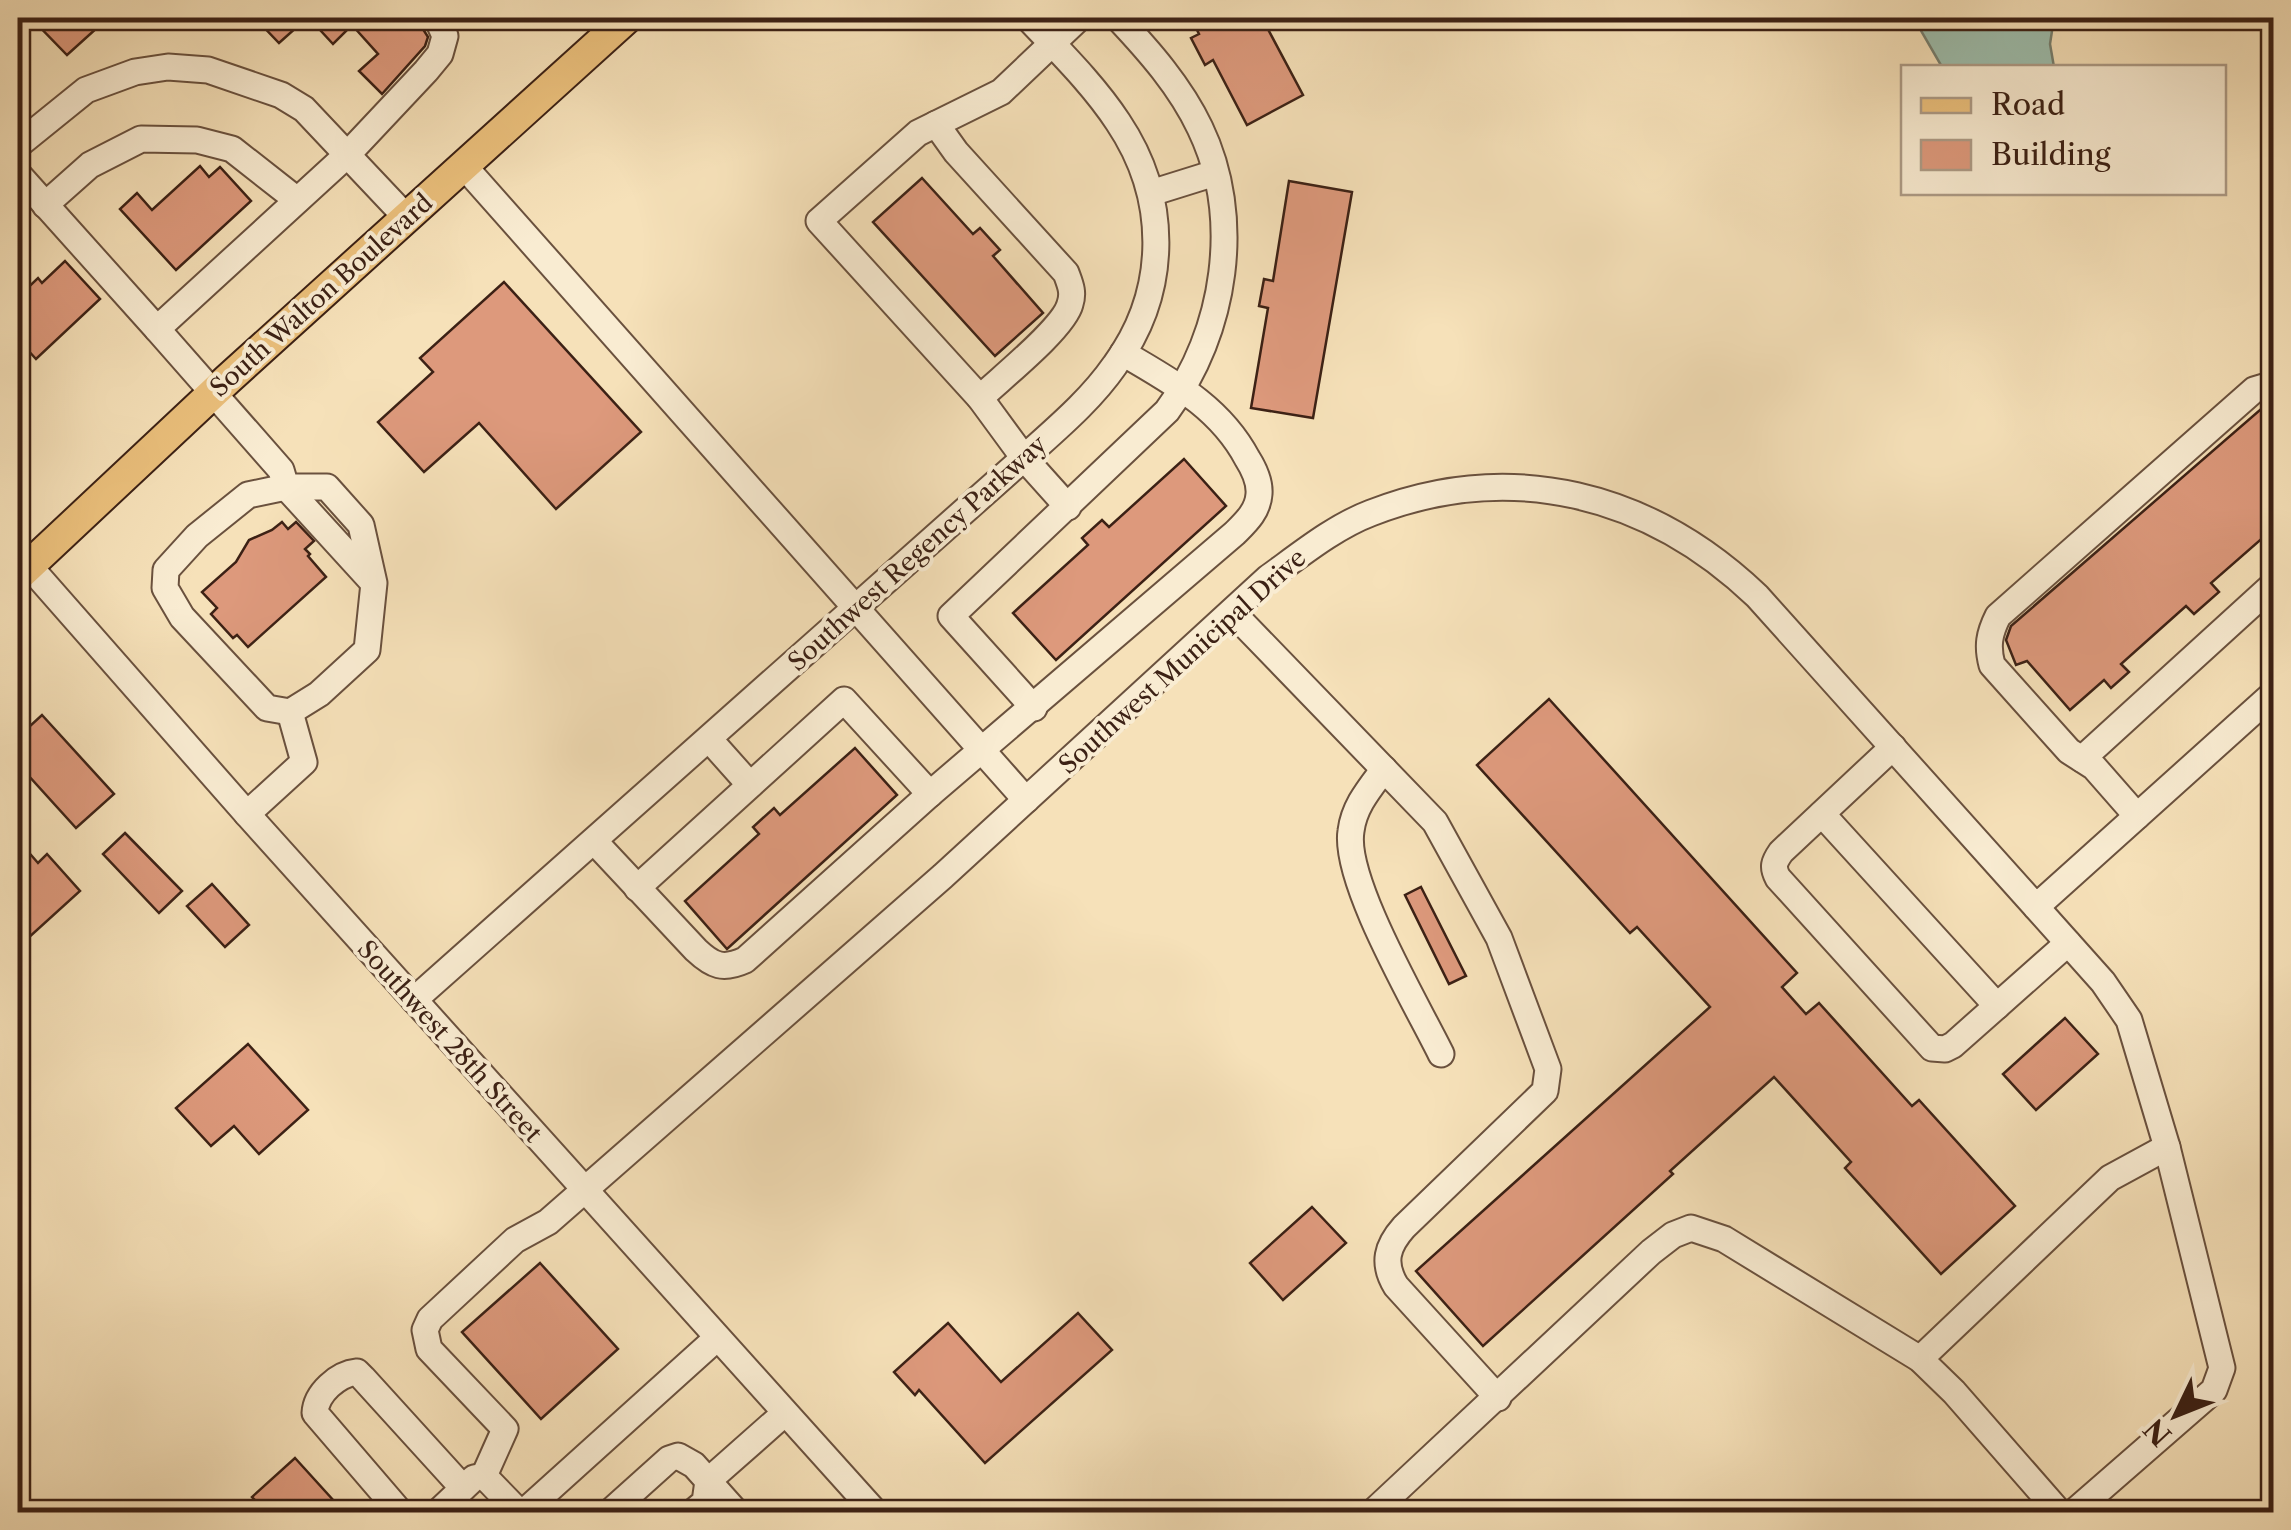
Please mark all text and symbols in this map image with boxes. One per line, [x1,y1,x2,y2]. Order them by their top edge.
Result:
legend [1901,65,2226,195]
text: Road [1991,86,2065,123]
text: Building [1991,136,2111,173]
street label: South Walton Boulevard [204,187,439,403]
street label: Southwest Regency Parkway [782,428,1054,678]
street label: Southwest Municipal Drive [1052,542,1312,781]
street label: Southwest 28th Street [351,934,549,1149]
north arrow [2126,1365,2226,1465]
text: N [2137,1412,2178,1453]

